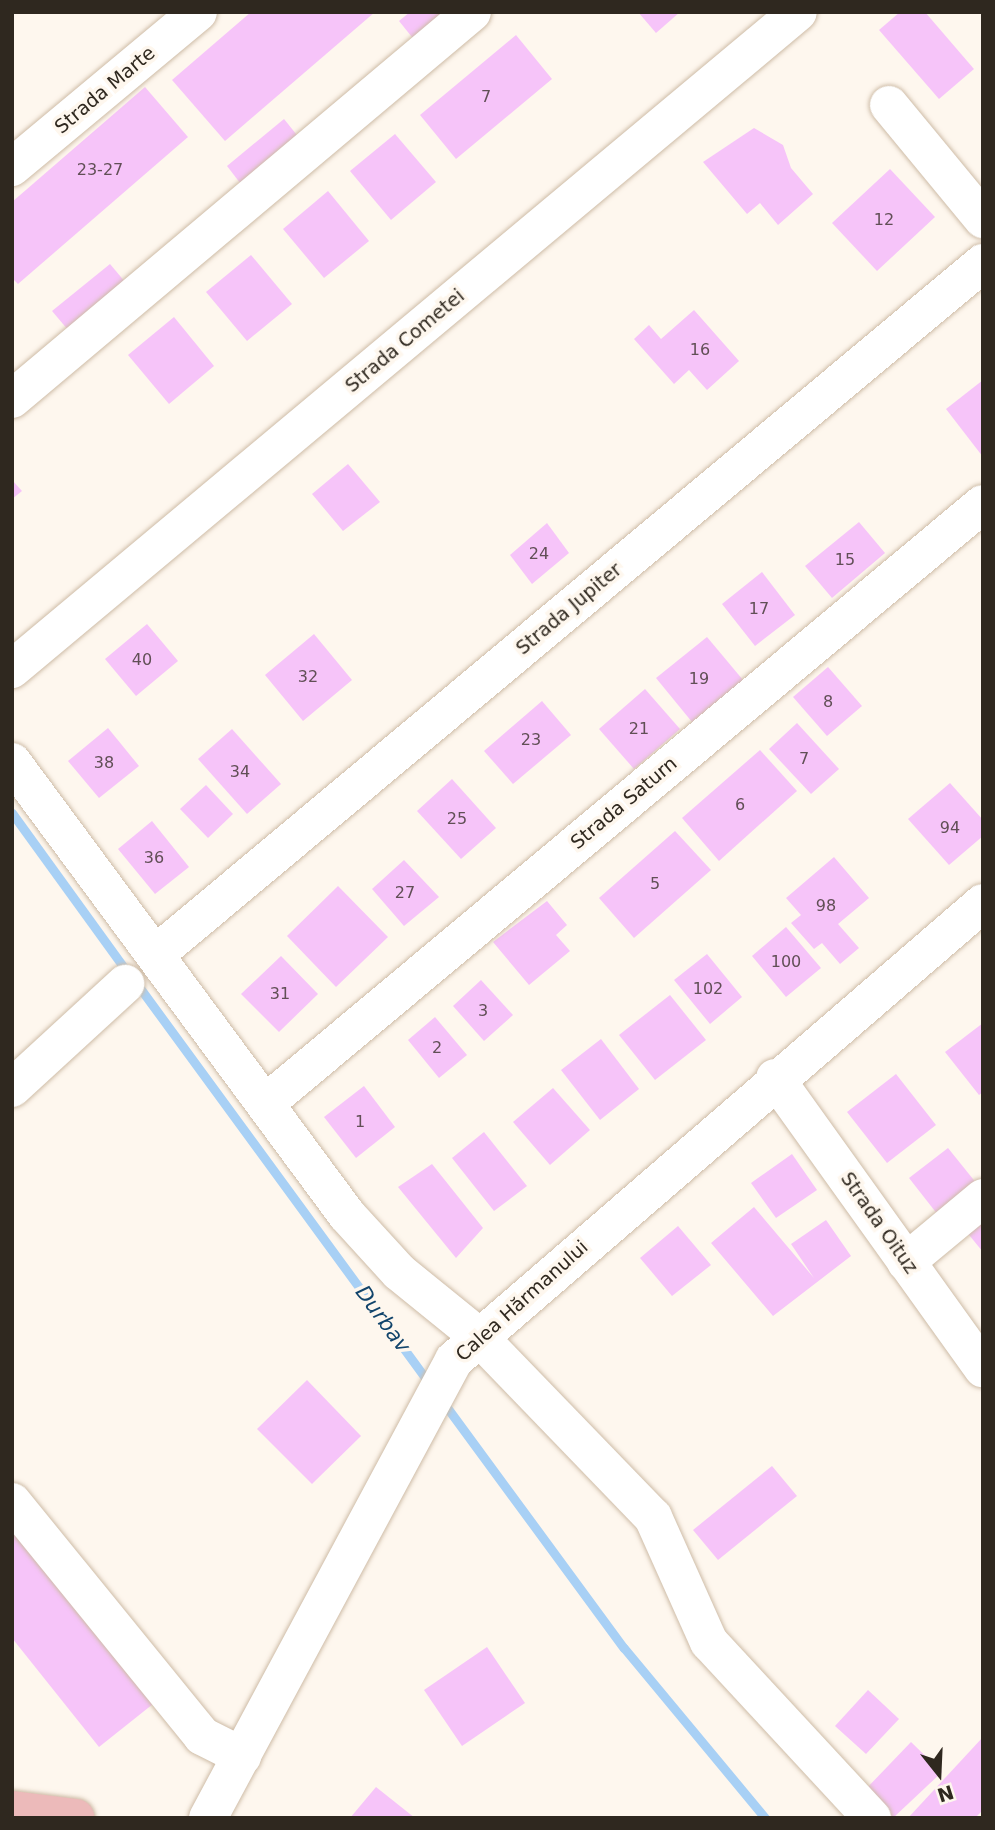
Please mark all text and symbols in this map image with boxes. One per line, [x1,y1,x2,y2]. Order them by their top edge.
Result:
street label: Strada Marte [50,42,160,138]
house number: 7 [481,87,491,107]
house number: 23-27 [77,160,123,180]
house number: 12 [874,210,894,230]
street label: Strada Cometei [341,285,469,397]
house number: 16 [690,340,710,360]
house number: 24 [529,544,549,564]
house number: 15 [835,550,855,570]
street label: Strada Jupiter [512,558,626,660]
house number: 17 [749,599,769,619]
house number: 40 [132,650,152,670]
house number: 32 [298,667,318,687]
house number: 19 [689,669,709,689]
house number: 8 [823,692,833,712]
house number: 21 [629,719,649,739]
house number: 23 [521,730,541,750]
house number: 7 [799,749,809,769]
street label: Strada Saturn [566,752,682,854]
house number: 38 [94,753,114,773]
house number: 34 [230,762,250,782]
house number: 6 [735,795,745,815]
house number: 25 [447,809,467,829]
house number: 94 [940,818,960,838]
house number: 36 [144,848,164,868]
house number: 5 [650,874,660,894]
house number: 27 [395,883,415,903]
house number: 98 [816,896,836,916]
house number: 100 [771,952,801,972]
house number: 102 [693,979,723,999]
house number: 31 [270,984,290,1004]
house number: 3 [478,1001,488,1021]
house number: 2 [432,1038,442,1058]
house number: 1 [355,1112,365,1132]
street label: Strada Oituz [836,1168,922,1278]
street label: Calea Hărmanului [451,1236,593,1366]
water label: Durbav [350,1281,416,1357]
north arrow [904,1739,974,1809]
text: N [935,1781,956,1807]

